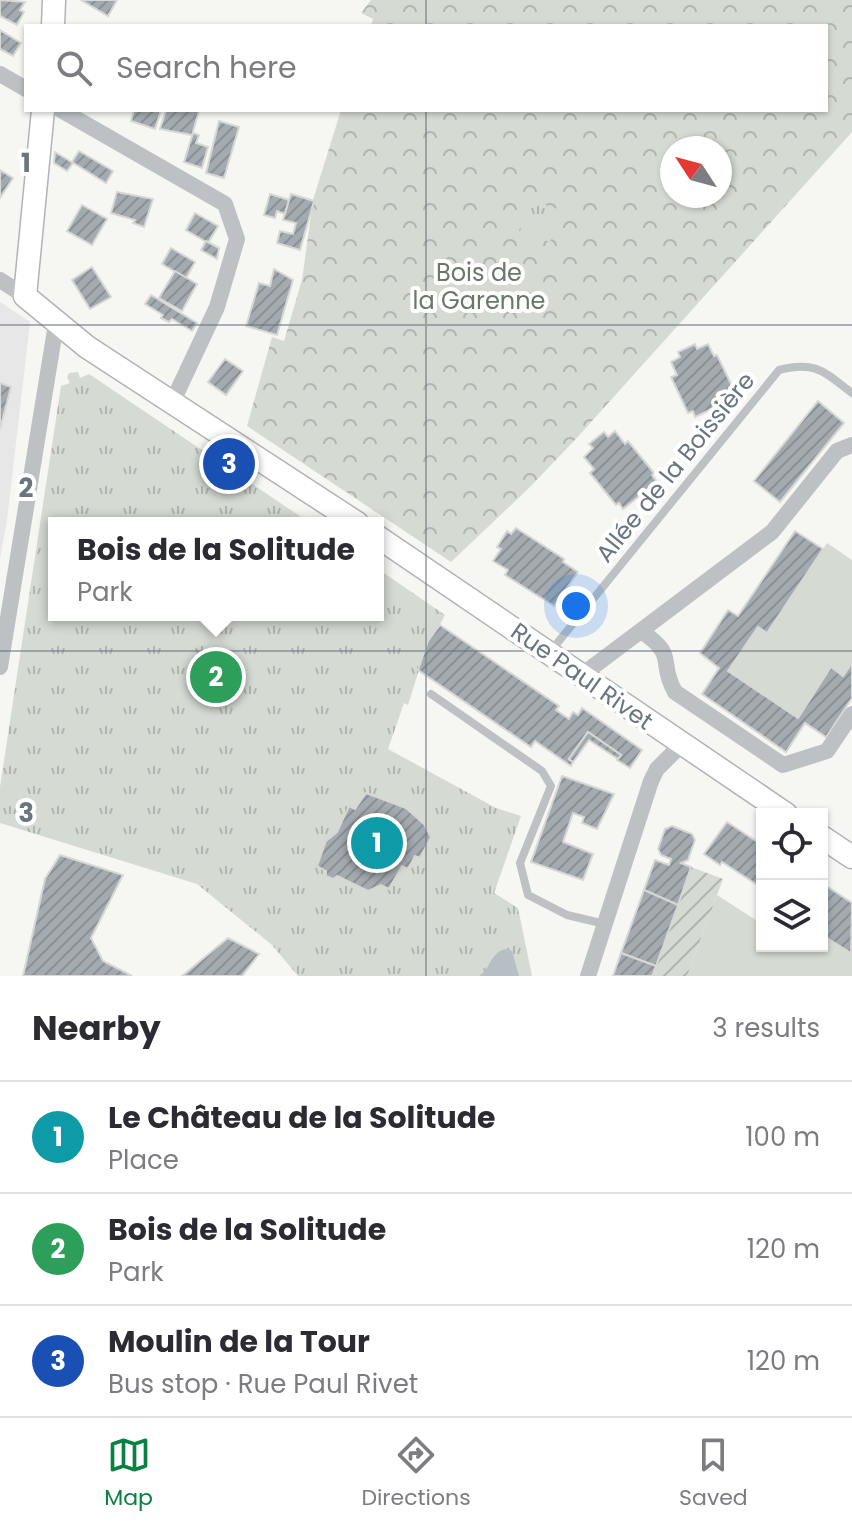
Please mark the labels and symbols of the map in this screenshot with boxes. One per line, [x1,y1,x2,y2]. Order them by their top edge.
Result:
north arrow [660,136,732,208]
text: 1 [21,145,31,181]
park label: Bois de la Garenne [413,256,545,317]
street label: Allée de la Boissière [588,365,762,569]
pin: 3 [203,434,255,494]
text: 2 [19,470,34,506]
your location [556,586,596,626]
street label: Rue Paul Rivet [504,615,660,737]
pin: 2 [190,647,242,707]
text: 3 [18,795,34,831]
pin: 1 [351,813,403,873]

